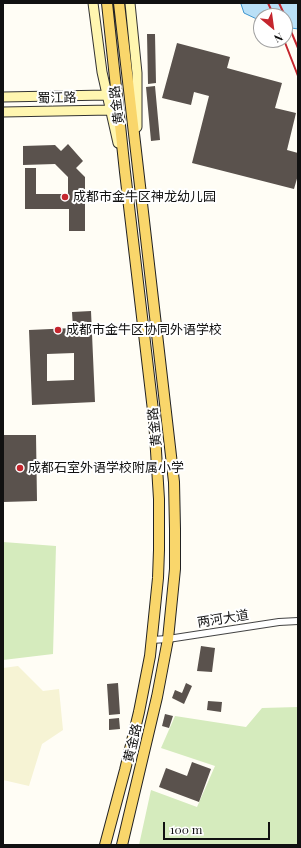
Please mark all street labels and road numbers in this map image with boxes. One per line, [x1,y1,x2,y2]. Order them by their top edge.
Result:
street label: 黄金路 [107,85,127,125]
street label: 蜀江路 [37,90,77,106]
street label: 黄金路 [145,407,165,447]
street label: 两河大道 [196,607,250,631]
street label: 黄金路 [121,722,145,764]

